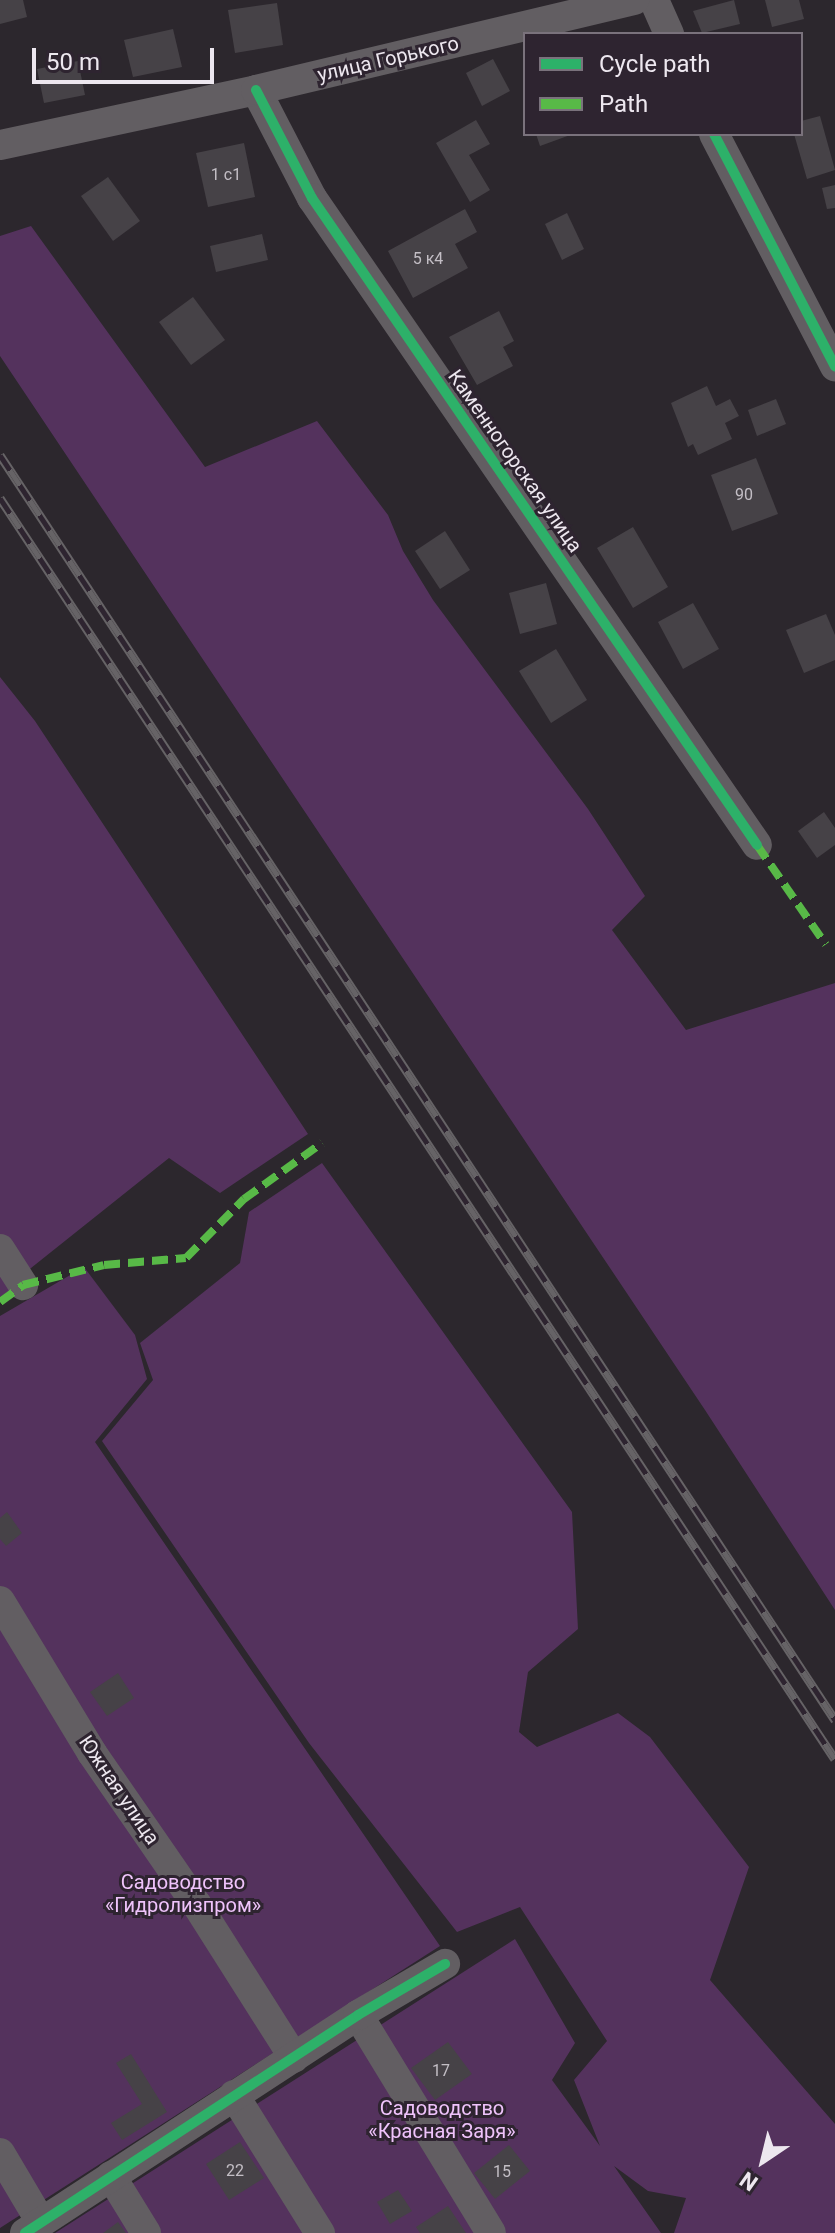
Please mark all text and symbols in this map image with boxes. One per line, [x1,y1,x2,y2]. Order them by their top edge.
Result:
street label: улица Горького [315,31,461,87]
scale bar [36,32,218,82]
legend [523,32,803,136]
text: 50 m [46,48,100,76]
text: Cycle path [599,50,711,78]
text: Path [599,90,648,118]
house number: 1 с1 [211,165,241,185]
house number: 5 к4 [413,249,443,269]
street label: Каменногорская улица [443,365,587,557]
house number: 90 [735,485,753,505]
street label: Южная улица [74,1731,164,1849]
park label: Садоводство «Гидролизпром» [105,1870,261,1917]
house number: 17 [432,2061,450,2081]
park label: Садоводство «Красная Заря» [368,2097,516,2144]
north arrow [723,2121,803,2201]
house number: 22 [226,2161,244,2181]
house number: 15 [493,2162,511,2182]
text: N [735,2166,762,2196]

